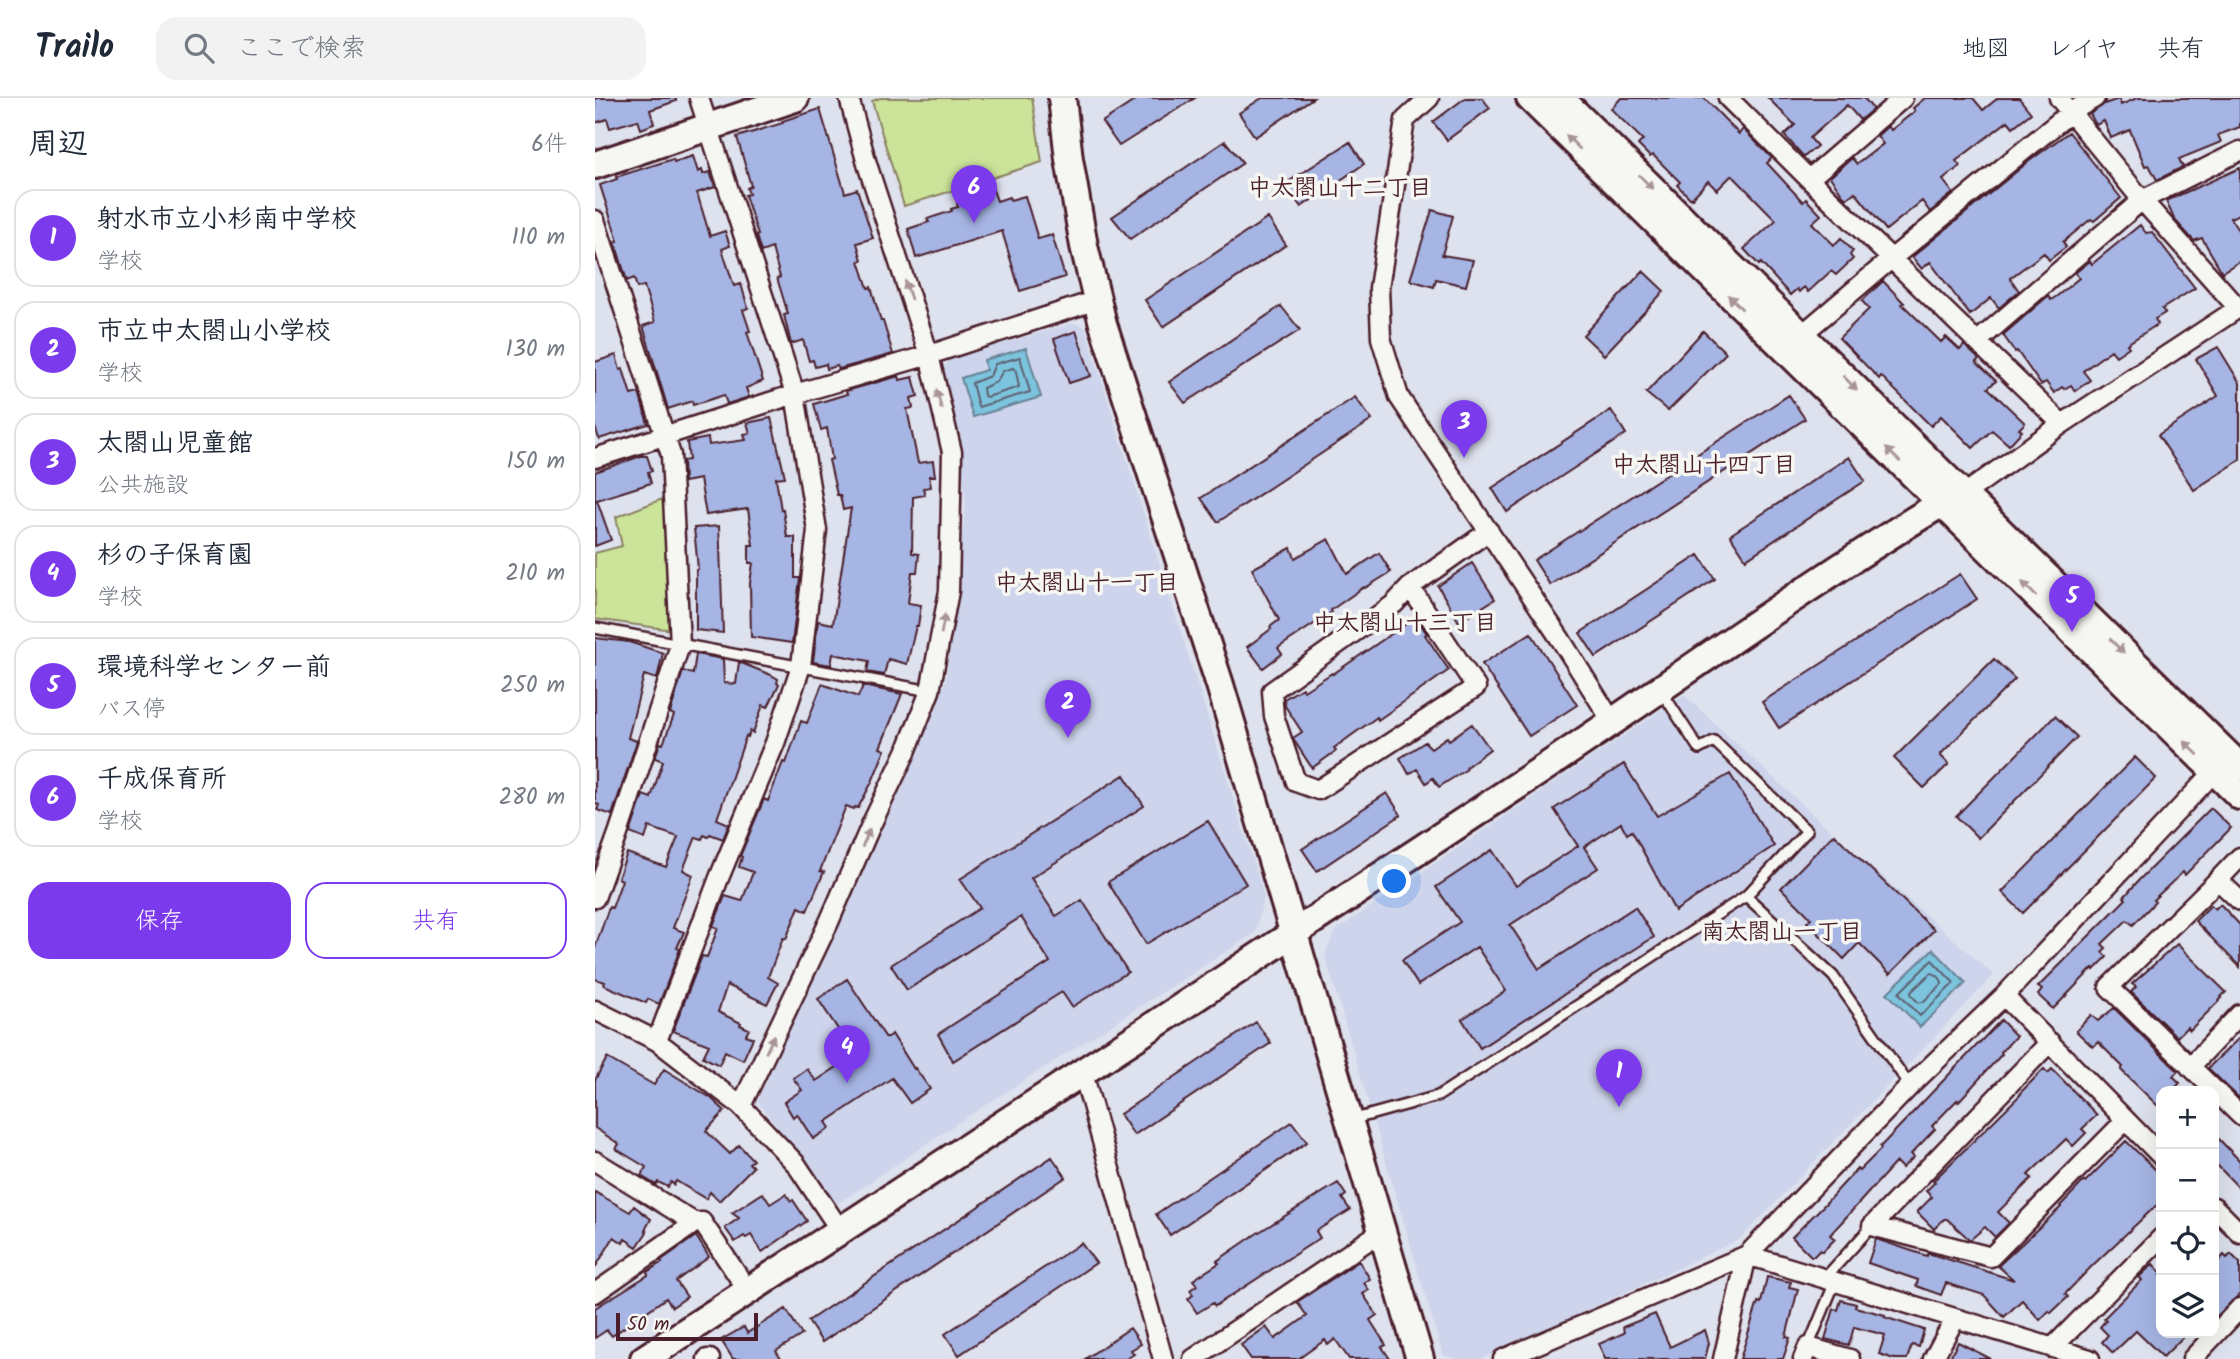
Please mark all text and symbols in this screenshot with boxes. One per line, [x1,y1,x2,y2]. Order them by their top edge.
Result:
search box [156,17,646,80]
text: Trailo [35,22,114,75]
text: ここで検索 [236,28,366,70]
icon: search [180,29,218,67]
text: 地図 [1962,30,2010,69]
text: レイヤ [2048,30,2119,69]
text: 共有 [2157,30,2205,69]
text: 周辺 [28,121,88,169]
text: 6件 [531,127,567,163]
one-way arrow [1565,134,1581,151]
pin: 6 [951,165,997,223]
district label: 中太閤山十二丁目 [1248,171,1432,207]
one-way arrow [1637,174,1654,190]
text: 射水市立小杉南中学校 [97,199,357,241]
text: 1 [50,220,56,256]
text: 110 m [512,220,565,256]
text: 学校 [97,244,143,280]
one-way arrow [902,279,913,300]
one-way arrow [1727,294,1744,310]
text: 市立中太閤山小学校 [97,311,331,353]
text: 2 [46,332,60,368]
text: 130 m [506,332,565,368]
text: 学校 [97,356,143,392]
one-way arrow [1841,375,1858,391]
one-way arrow [934,387,945,409]
pin: 3 [1441,400,1487,458]
text: 太閤山児童館 [97,423,253,465]
text: 3 [47,444,59,480]
text: 150 m [506,444,565,480]
one-way arrow [1885,447,1902,464]
district label: 中太閤山十四丁目 [1612,448,1796,484]
text: 公共施設 [97,468,189,504]
text: 杉の子保育園 [97,535,253,577]
text: 4 [47,556,59,592]
text: 210 m [505,556,565,592]
district label: 中太閤山十一丁目 [995,566,1179,602]
pin: 5 [2049,574,2095,632]
text: 学校 [97,580,143,616]
one-way arrow [2021,581,2038,597]
district label: 中太閤山十三丁目 [1313,606,1497,642]
one-way arrow [937,613,948,635]
one-way arrow [2108,637,2125,653]
text: 環境科学センター前 [97,647,331,689]
text: 5 [47,668,59,704]
text: 250 m [500,668,565,704]
pin: 2 [1045,680,1091,738]
text: バス停 [97,692,166,728]
one-way arrow [2183,741,2200,757]
text: 千成保育所 [97,759,227,801]
text: 6 [47,780,59,816]
text: 280 m [499,780,565,816]
text: 学校 [97,804,143,840]
one-way arrow [860,827,871,848]
your location [1377,864,1411,898]
button: 保存 [28,882,291,959]
button: 共有 [305,882,567,959]
district label: 南太閤山一丁目 [1702,915,1863,951]
pin: 4 [824,1025,870,1083]
one-way arrow [765,1034,776,1054]
pin: 1 [1596,1049,1642,1107]
map controls [2156,1086,2219,1338]
button: + [2156,1086,2219,1149]
button: − [2156,1149,2219,1212]
button: locate [2156,1212,2219,1275]
button: layers [2156,1275,2219,1338]
scale bar [616,1310,758,1342]
text: 50 m [627,1310,669,1340]

